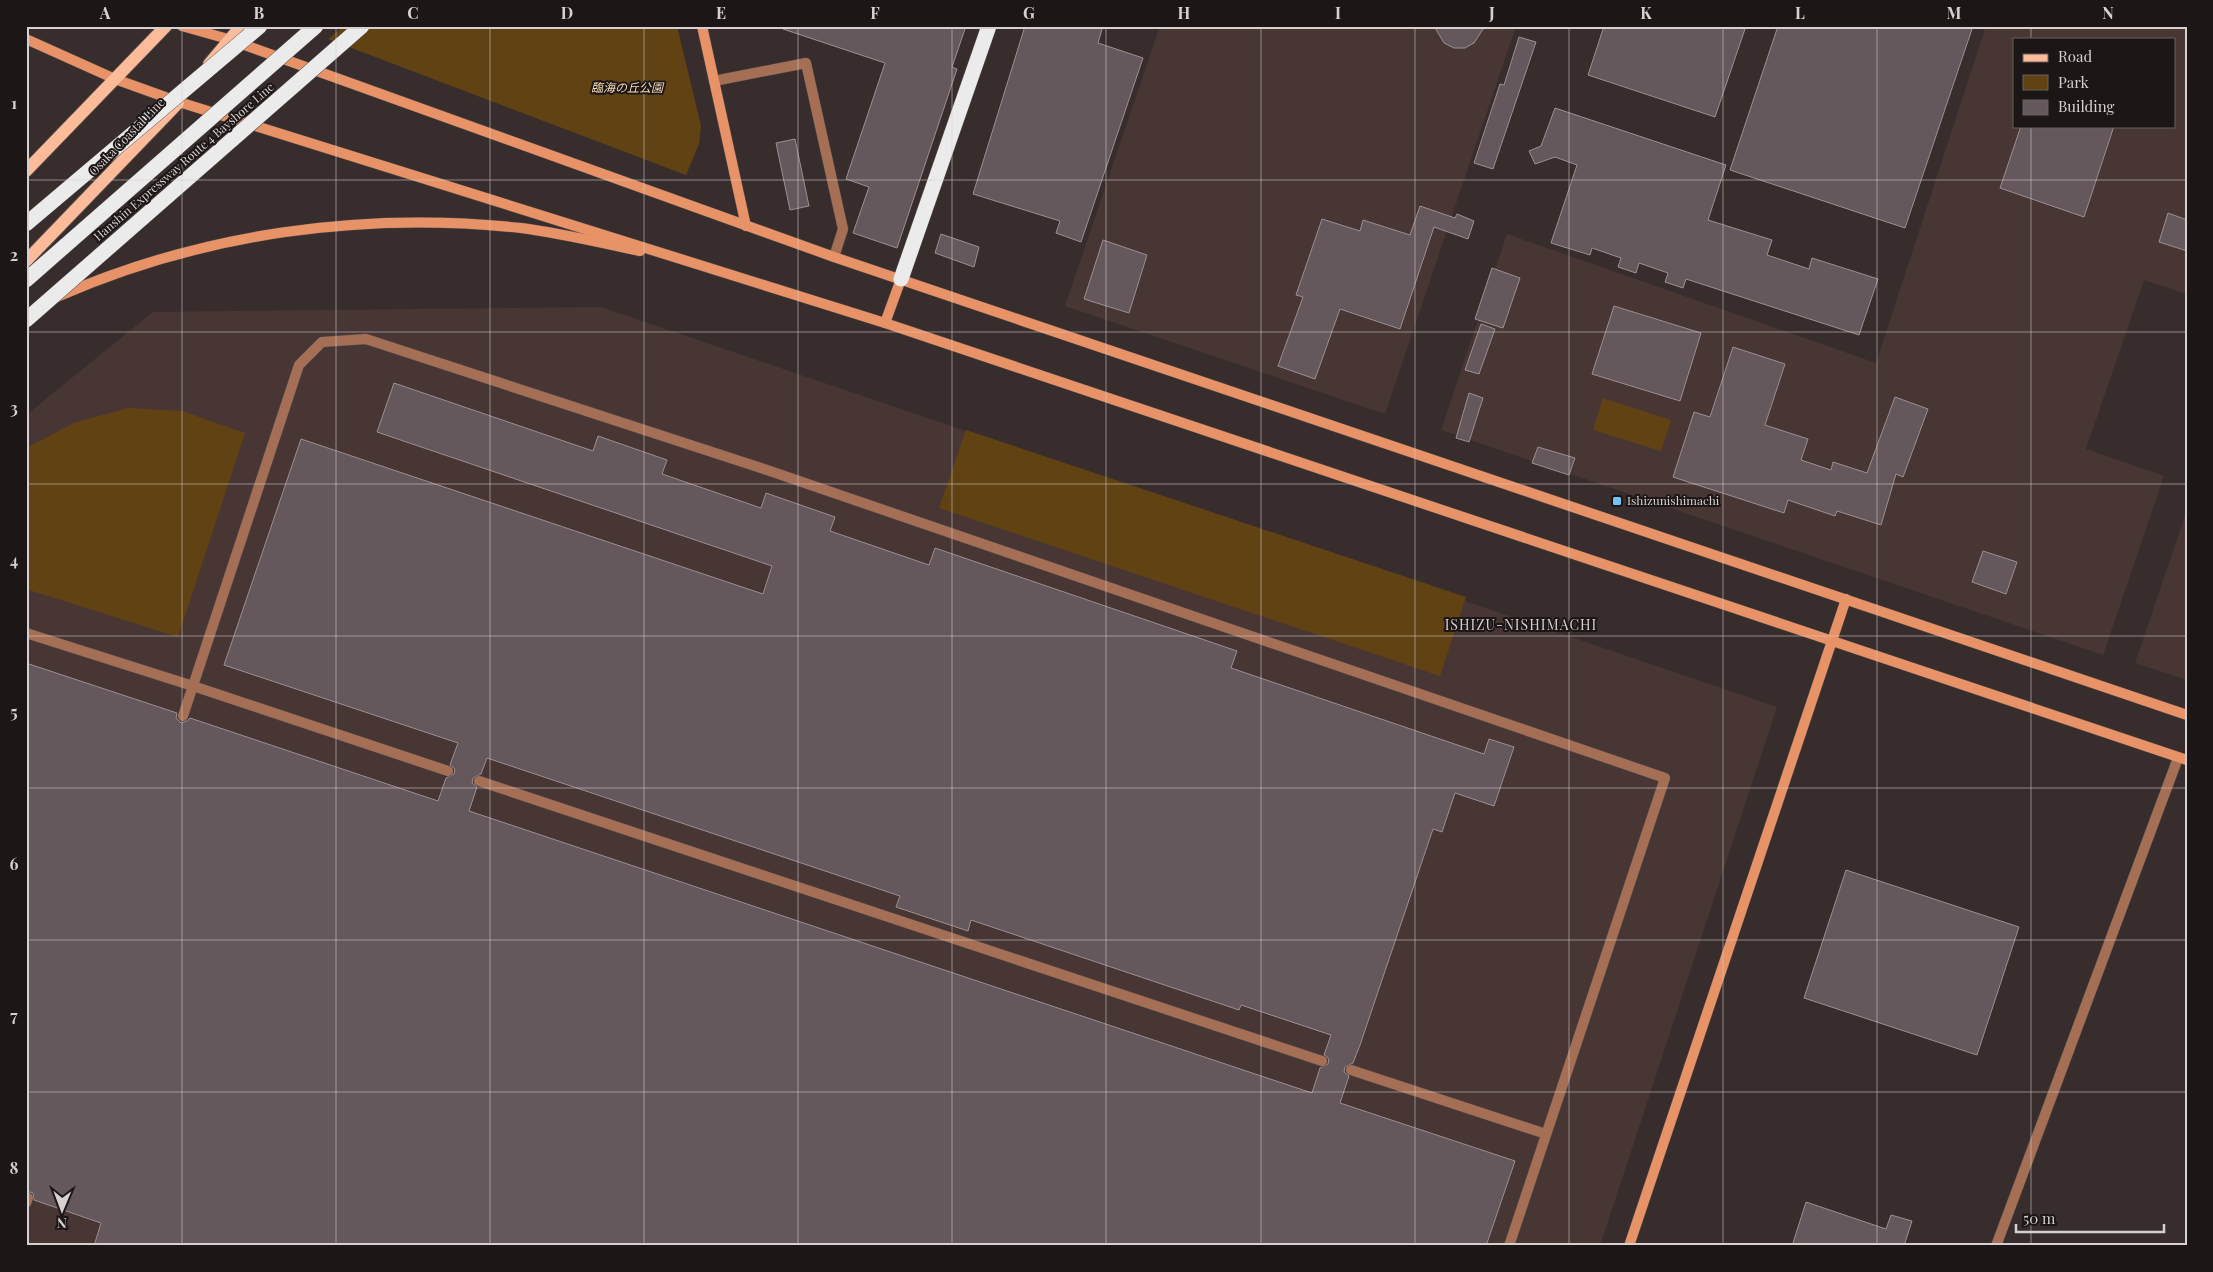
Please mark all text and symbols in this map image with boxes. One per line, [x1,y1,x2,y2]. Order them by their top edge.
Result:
text: A [99,2,111,23]
text: B [254,2,265,23]
text: C [407,2,419,23]
text: D [561,2,573,23]
text: E [716,2,726,23]
text: F [870,2,880,23]
text: G [1023,2,1035,23]
text: H [1178,2,1191,23]
text: I [1335,2,1341,23]
text: J [1488,2,1495,23]
text: K [1640,2,1652,23]
text: L [1795,2,1805,23]
text: M [1947,2,1962,23]
text: N [2102,2,2114,23]
legend [2013,38,2176,128]
text: Road [2058,46,2092,66]
text: Park [2058,72,2090,92]
street label: Hanshin Expressway Route 4 Bayshore Line [90,78,277,244]
park label: 臨海の丘公園 [591,79,665,95]
text: 1 [11,92,17,113]
street label: Osaka Coastal Line [85,94,168,179]
text: Building [2058,96,2115,116]
text: 2 [10,244,18,265]
text: 3 [10,397,18,418]
place label: Ishizunishimachi [1627,492,1720,508]
marker: Ishizunishimachi [1611,495,1623,507]
text: 4 [10,549,18,570]
district label: ISHIZU-NISHIMACHI [1445,615,1597,634]
text: 5 [10,701,18,722]
text: 6 [10,853,19,874]
text: 7 [10,1005,18,1026]
text: 8 [10,1157,19,1178]
north arrow [38,1184,88,1234]
scale bar [2016,1202,2163,1234]
text: 50 m [2023,1208,2056,1228]
text: N [57,1214,67,1233]

